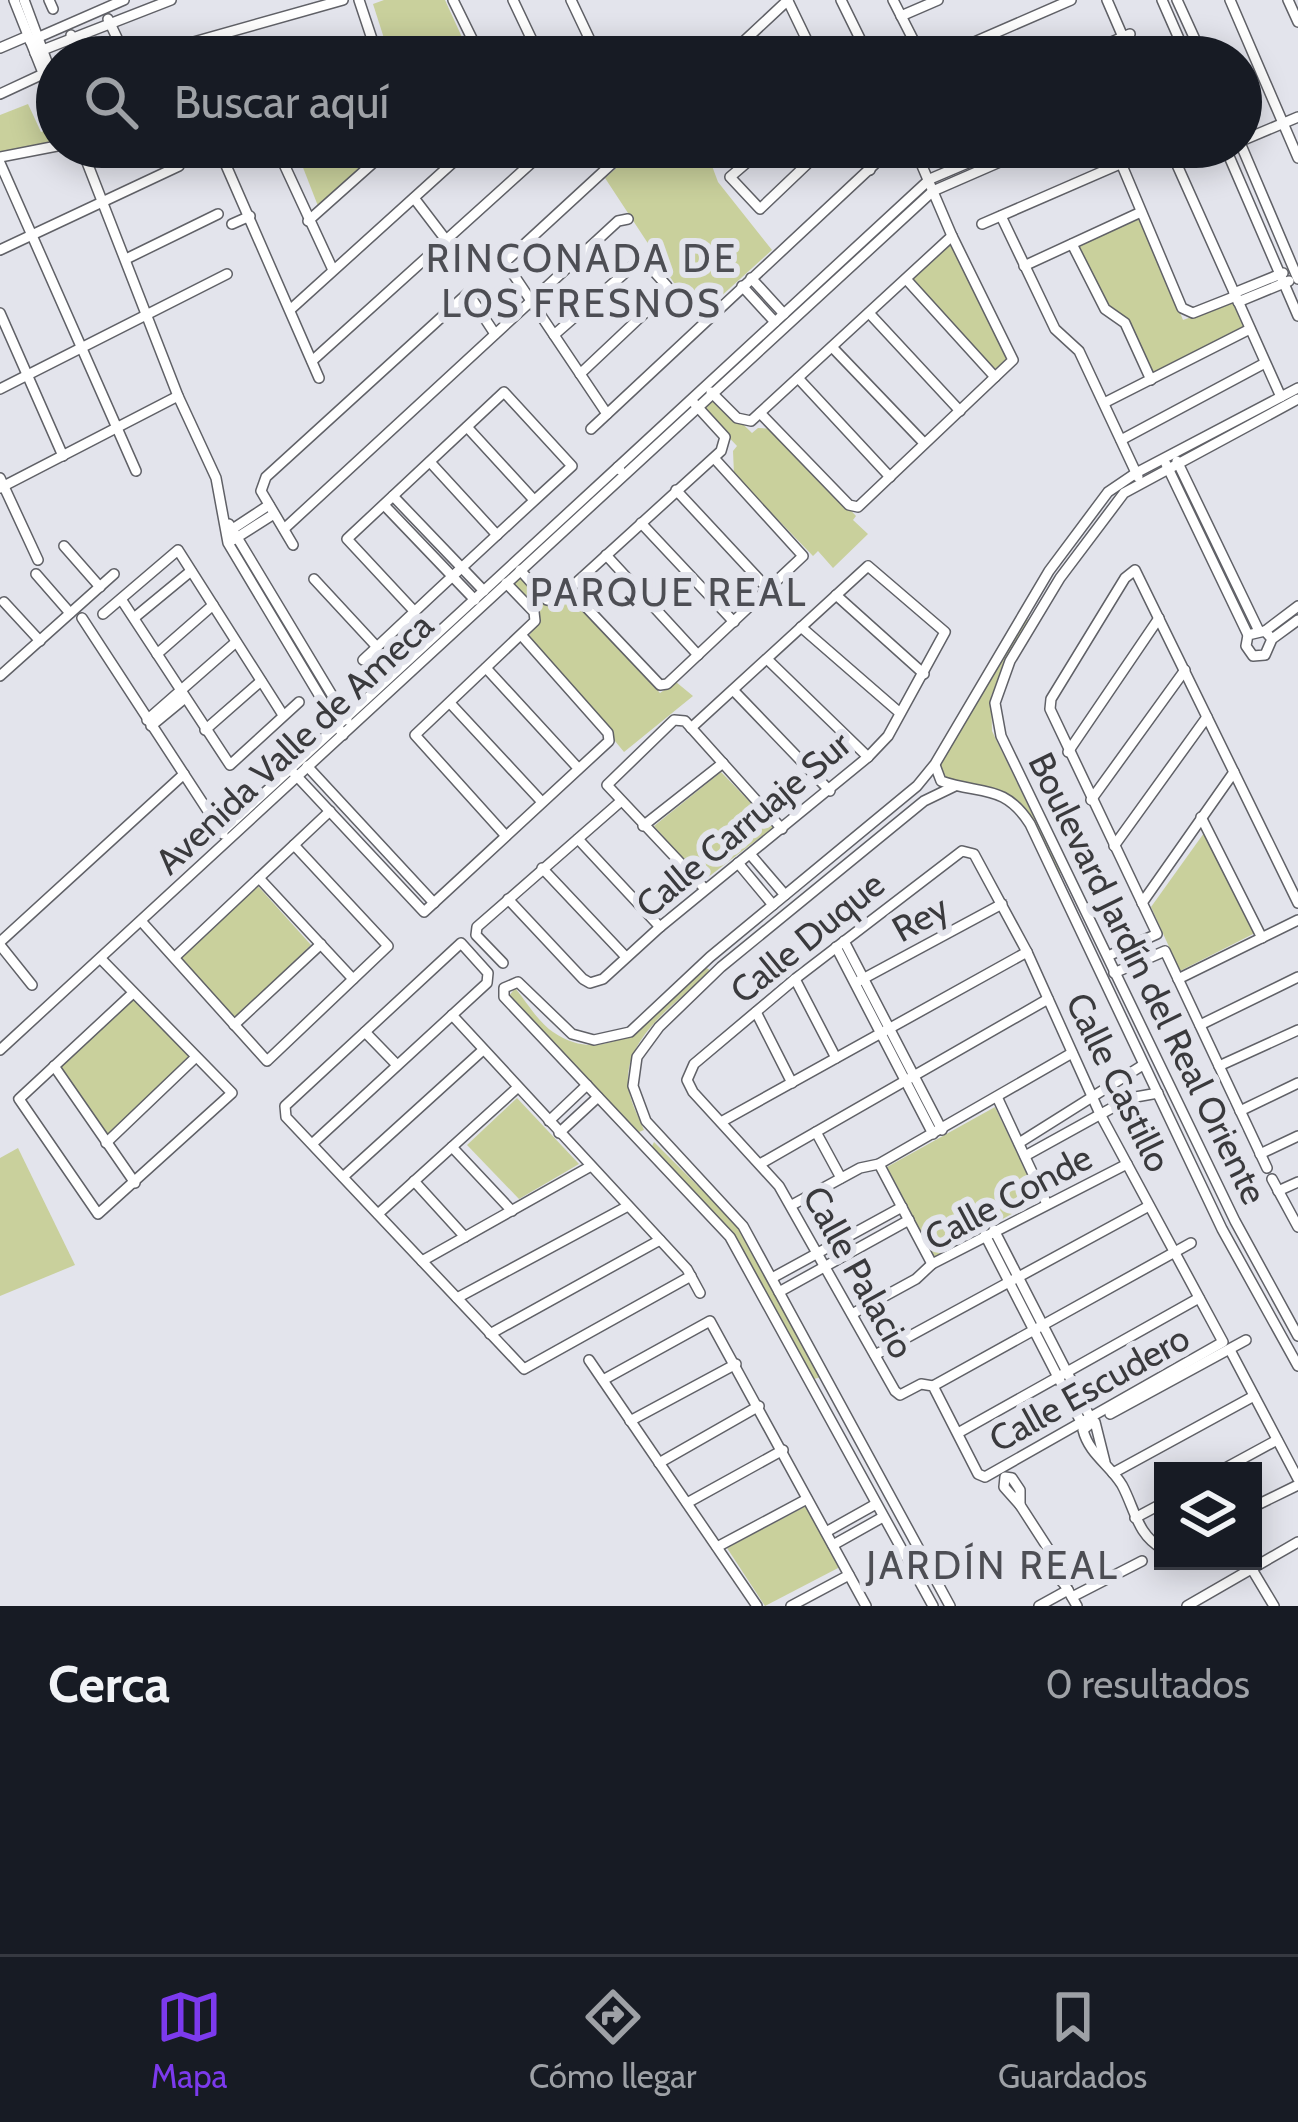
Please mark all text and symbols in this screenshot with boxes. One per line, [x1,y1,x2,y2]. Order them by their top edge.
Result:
search box [36,36,1262,168]
icon: search [78,69,144,135]
text: Buscar aquí [174,75,389,129]
district label: RINCONADA DE LOS FRESNOS [426,234,738,327]
district label: PARQUE REAL [530,568,808,616]
street label: Avenida Valle de Ameca [146,603,442,883]
street label: Calle Carruaje Sur [627,721,860,926]
street label: Boulevard Jardín del Real Oriente [1019,745,1277,1211]
street label: Calle Duque [721,862,893,1012]
street label: Rey [884,885,956,951]
street label: Calle Castillo [1057,985,1181,1179]
street label: Calle Conde [917,1135,1099,1259]
street label: Calle Palacio [794,1178,924,1366]
street label: Calle Escudero [981,1315,1197,1461]
map controls [1154,1462,1262,1570]
button: layers [1154,1462,1262,1570]
district label: JARDÍN REAL [865,1541,1120,1589]
text: Cerca [48,1653,170,1715]
text: 0 resultados [1046,1660,1250,1708]
tab: Mapa [151,1984,227,2096]
tab: Cómo llegar [529,1984,696,2096]
tab: Guardados [998,1984,1147,2096]

